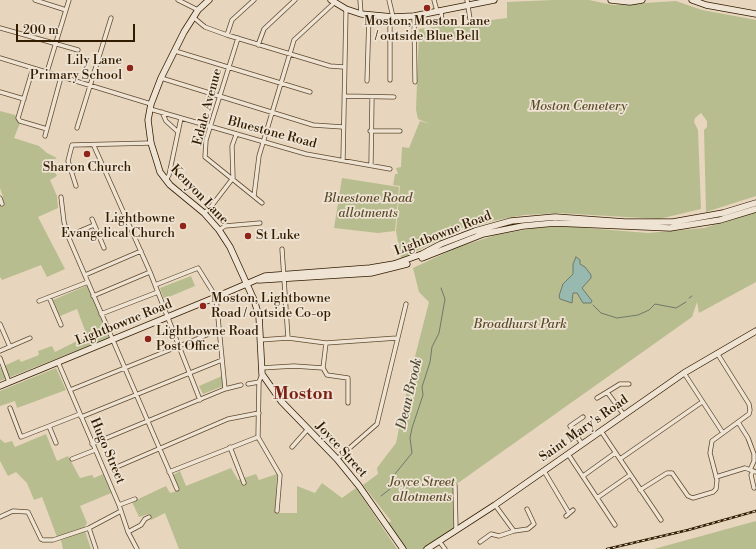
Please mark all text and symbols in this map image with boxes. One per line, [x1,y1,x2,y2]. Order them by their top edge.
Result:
marker: Moston, Moston Lane / outside Blue Bell [422,3,432,13]
place label: Moston, Moston Lane / outside Blue Bell [364,14,490,45]
scale bar [18,16,137,42]
text: 200 m [23,23,59,38]
place label: Lily Lane Primary School [30,53,122,84]
marker: Lily Lane Primary School [125,63,135,73]
street label: Edale Avenue [190,67,226,147]
park label: Moston Cemetery [529,99,627,115]
street label: Bluestone Road [226,114,318,152]
marker: Sharon Church [82,149,92,159]
place label: Sharon Church [43,160,131,176]
street label: Kenyon Lane [167,162,231,228]
park label: Bluestone Road allotments [324,191,412,222]
street label: Lightbowne Road [392,208,494,260]
place label: Lightbowne Evangelical Church [61,211,175,242]
marker: Lightbowne Evangelical Church [178,221,188,231]
place label: St Luke [256,228,300,244]
marker: St Luke [243,231,253,241]
place label: Moston, Lightbowne Road / outside Co-op [211,291,331,322]
street label: Lightbowne Road [73,297,175,349]
marker: Moston, Lightbowne Road / outside Co-op [198,301,208,311]
park label: Broadhurst Park [473,317,567,333]
place label: Lightbowne Road Post Office [156,324,259,355]
marker: Lightbowne Road Post Office [143,334,153,344]
water label: Dean Brook [394,357,426,431]
district label: Moston [273,385,333,405]
street label: Saint Mary's Road [536,392,632,466]
street label: Hugo Street [86,416,128,486]
street label: Joyce Street [312,419,370,481]
park label: Joyce Street allotments [389,475,455,506]

